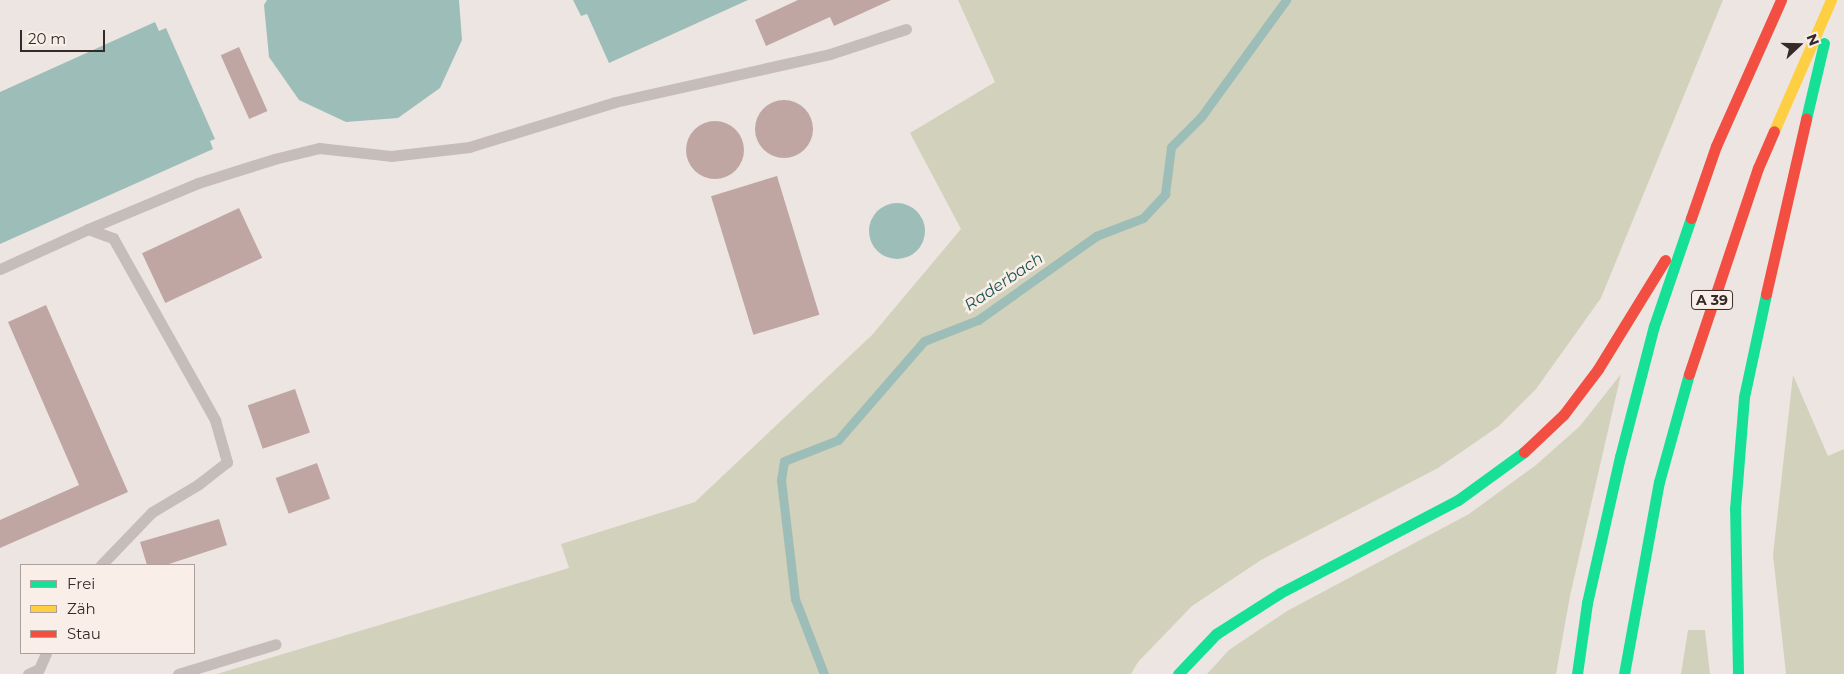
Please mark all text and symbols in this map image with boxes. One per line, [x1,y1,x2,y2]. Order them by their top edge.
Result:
scale bar [22,20,108,52]
north arrow [1774,20,1824,70]
text: 20 m [28,29,66,48]
text: N [1803,31,1823,48]
water label: Raderbach [961,249,1047,315]
road number: A 39 [1691,288,1733,312]
legend [20,564,195,654]
text: Frei [67,574,95,593]
text: Zäh [67,599,96,618]
text: Stau [67,624,101,643]

